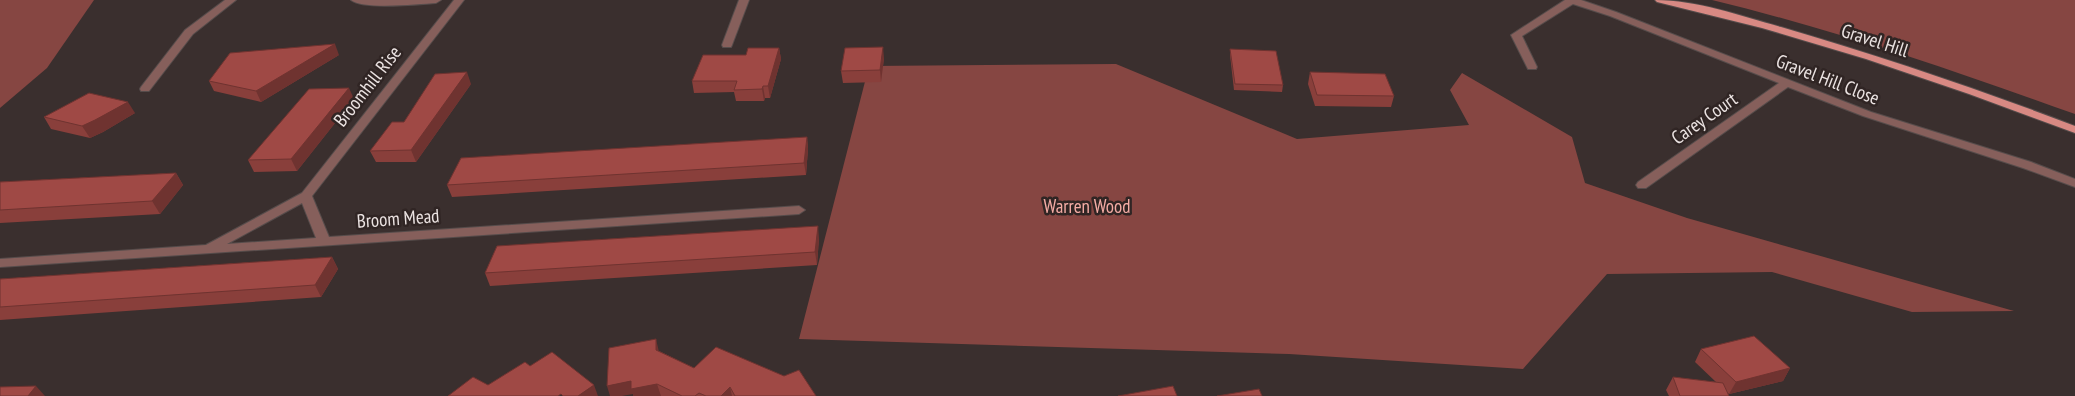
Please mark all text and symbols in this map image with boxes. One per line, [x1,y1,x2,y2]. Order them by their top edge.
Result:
street label: Gravel Hill [1838,18,1912,62]
street label: Broomhill Rise [328,41,406,131]
street label: Gravel Hill Close [1773,48,1883,110]
street label: Carey Court [1666,86,1742,149]
park label: Warren Wood [1044,194,1130,218]
street label: Broom Mead [356,203,440,233]

